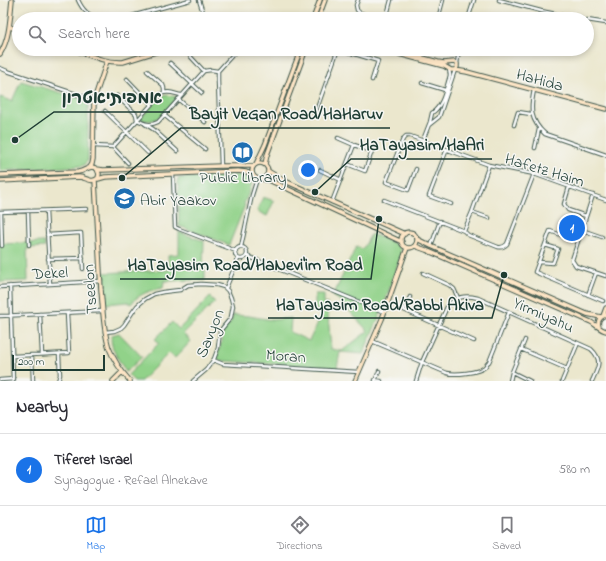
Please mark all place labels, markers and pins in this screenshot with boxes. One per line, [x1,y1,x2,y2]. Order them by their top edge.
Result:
callout: אמפיתיאטרון [54,83,170,112]
callout: Bayit VeGan Road/HaHaruv [181,99,390,128]
callout: HaTayasim/HaAri [351,130,492,159]
library icon: Public Library [230,139,256,165]
place label: Public Library [200,166,286,190]
school or university icon: Abir Yaakov [112,186,138,212]
place label: Abir Yaakov [140,189,217,213]
pin: 1 [559,213,585,243]
callout: HaTayasim Road/HaNevi'im Road [120,250,371,279]
callout: HaTayasim Road/Rabbi Akiva [268,289,492,318]

